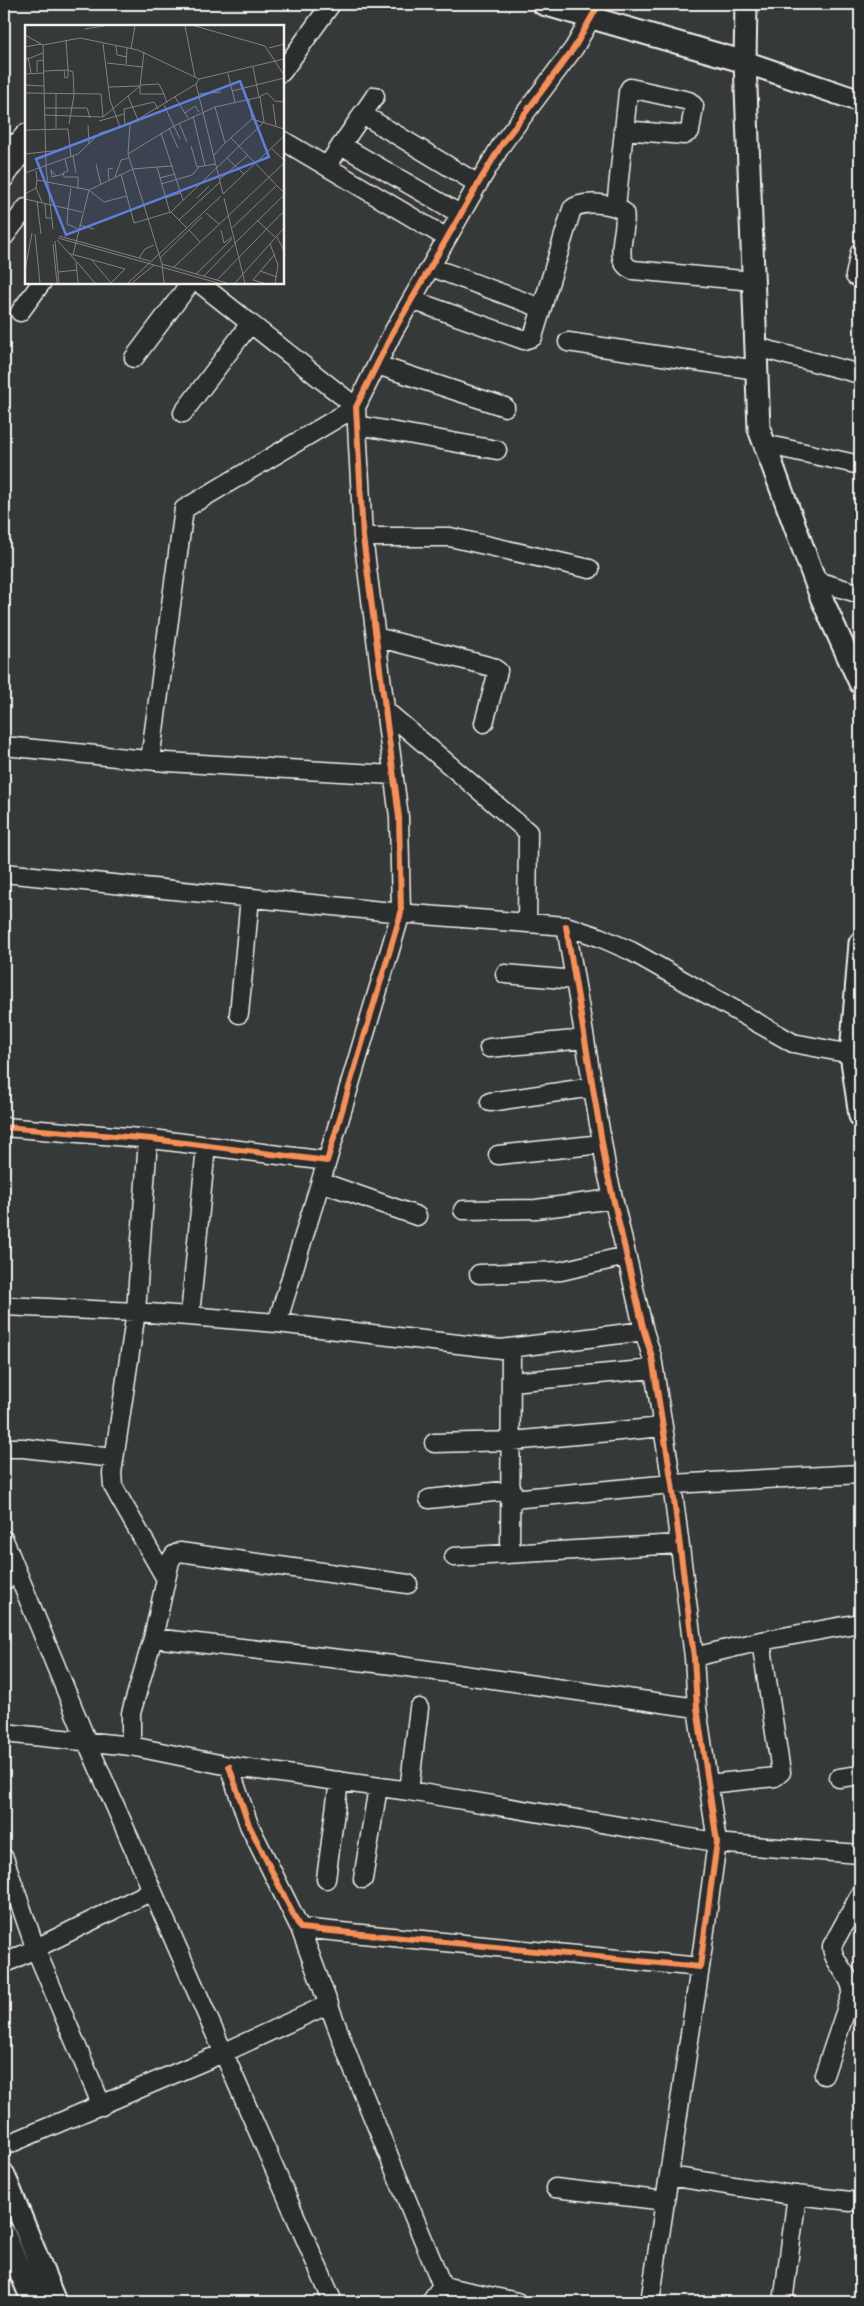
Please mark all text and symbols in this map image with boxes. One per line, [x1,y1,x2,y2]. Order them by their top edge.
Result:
inset map [25,25,284,284]

